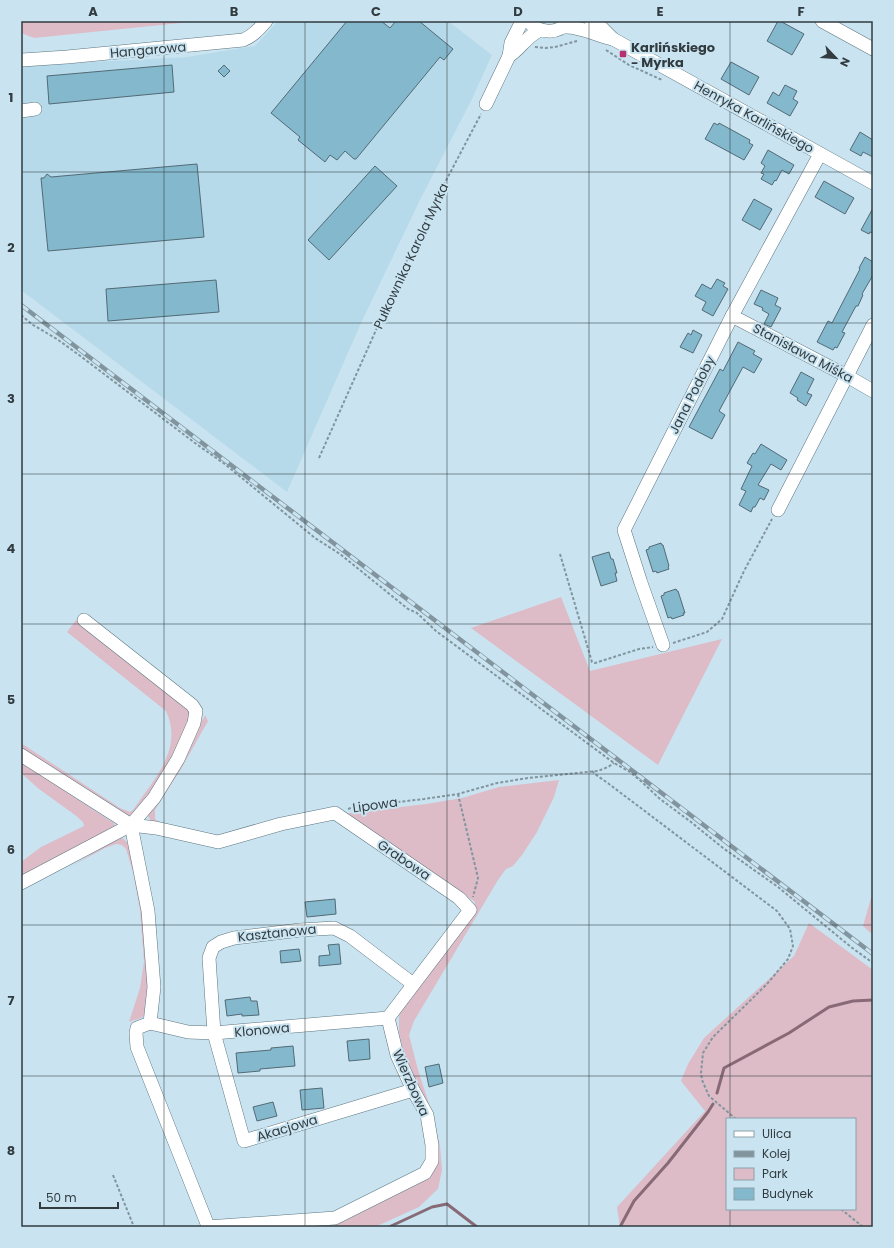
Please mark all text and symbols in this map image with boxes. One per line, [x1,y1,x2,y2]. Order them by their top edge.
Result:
text: A [88,2,98,21]
text: B [230,2,239,21]
text: C [371,2,381,21]
text: D [513,2,523,21]
text: E [656,2,664,21]
text: F [797,2,805,21]
street label: Hangarowa [109,37,187,63]
place label: Karlińskiego - Myrka [631,38,715,72]
north arrow [816,38,856,78]
marker: Karlińskiego - Myrka [618,49,628,59]
text: N [836,55,854,69]
street label: Henryka Karlińskiego [691,76,817,158]
text: 1 [9,88,13,107]
street label: Pułkownika Karola Myrka [369,180,453,332]
text: 2 [7,238,15,257]
street label: Stanisława Miśka [749,319,857,387]
street label: Jana Podoby [664,352,720,437]
text: 3 [7,389,15,408]
text: 4 [7,539,16,558]
text: 5 [7,690,15,709]
street label: Lipowa [351,792,399,818]
street label: Grabowa [374,835,434,885]
text: 6 [7,840,15,859]
street label: Kasztanowa [237,919,317,947]
text: 7 [8,991,15,1010]
street label: Klonowa [234,1018,290,1042]
street label: Wierzbowa [388,1047,434,1119]
street label: Akacjowa [254,1110,320,1146]
legend [726,1118,856,1210]
text: Ulica [762,1125,791,1142]
text: 8 [7,1141,15,1160]
text: Kolej [762,1145,790,1162]
text: Park [762,1165,789,1182]
scale bar [40,1184,118,1210]
text: Budynek [762,1185,814,1202]
text: 50 m [46,1189,77,1206]

